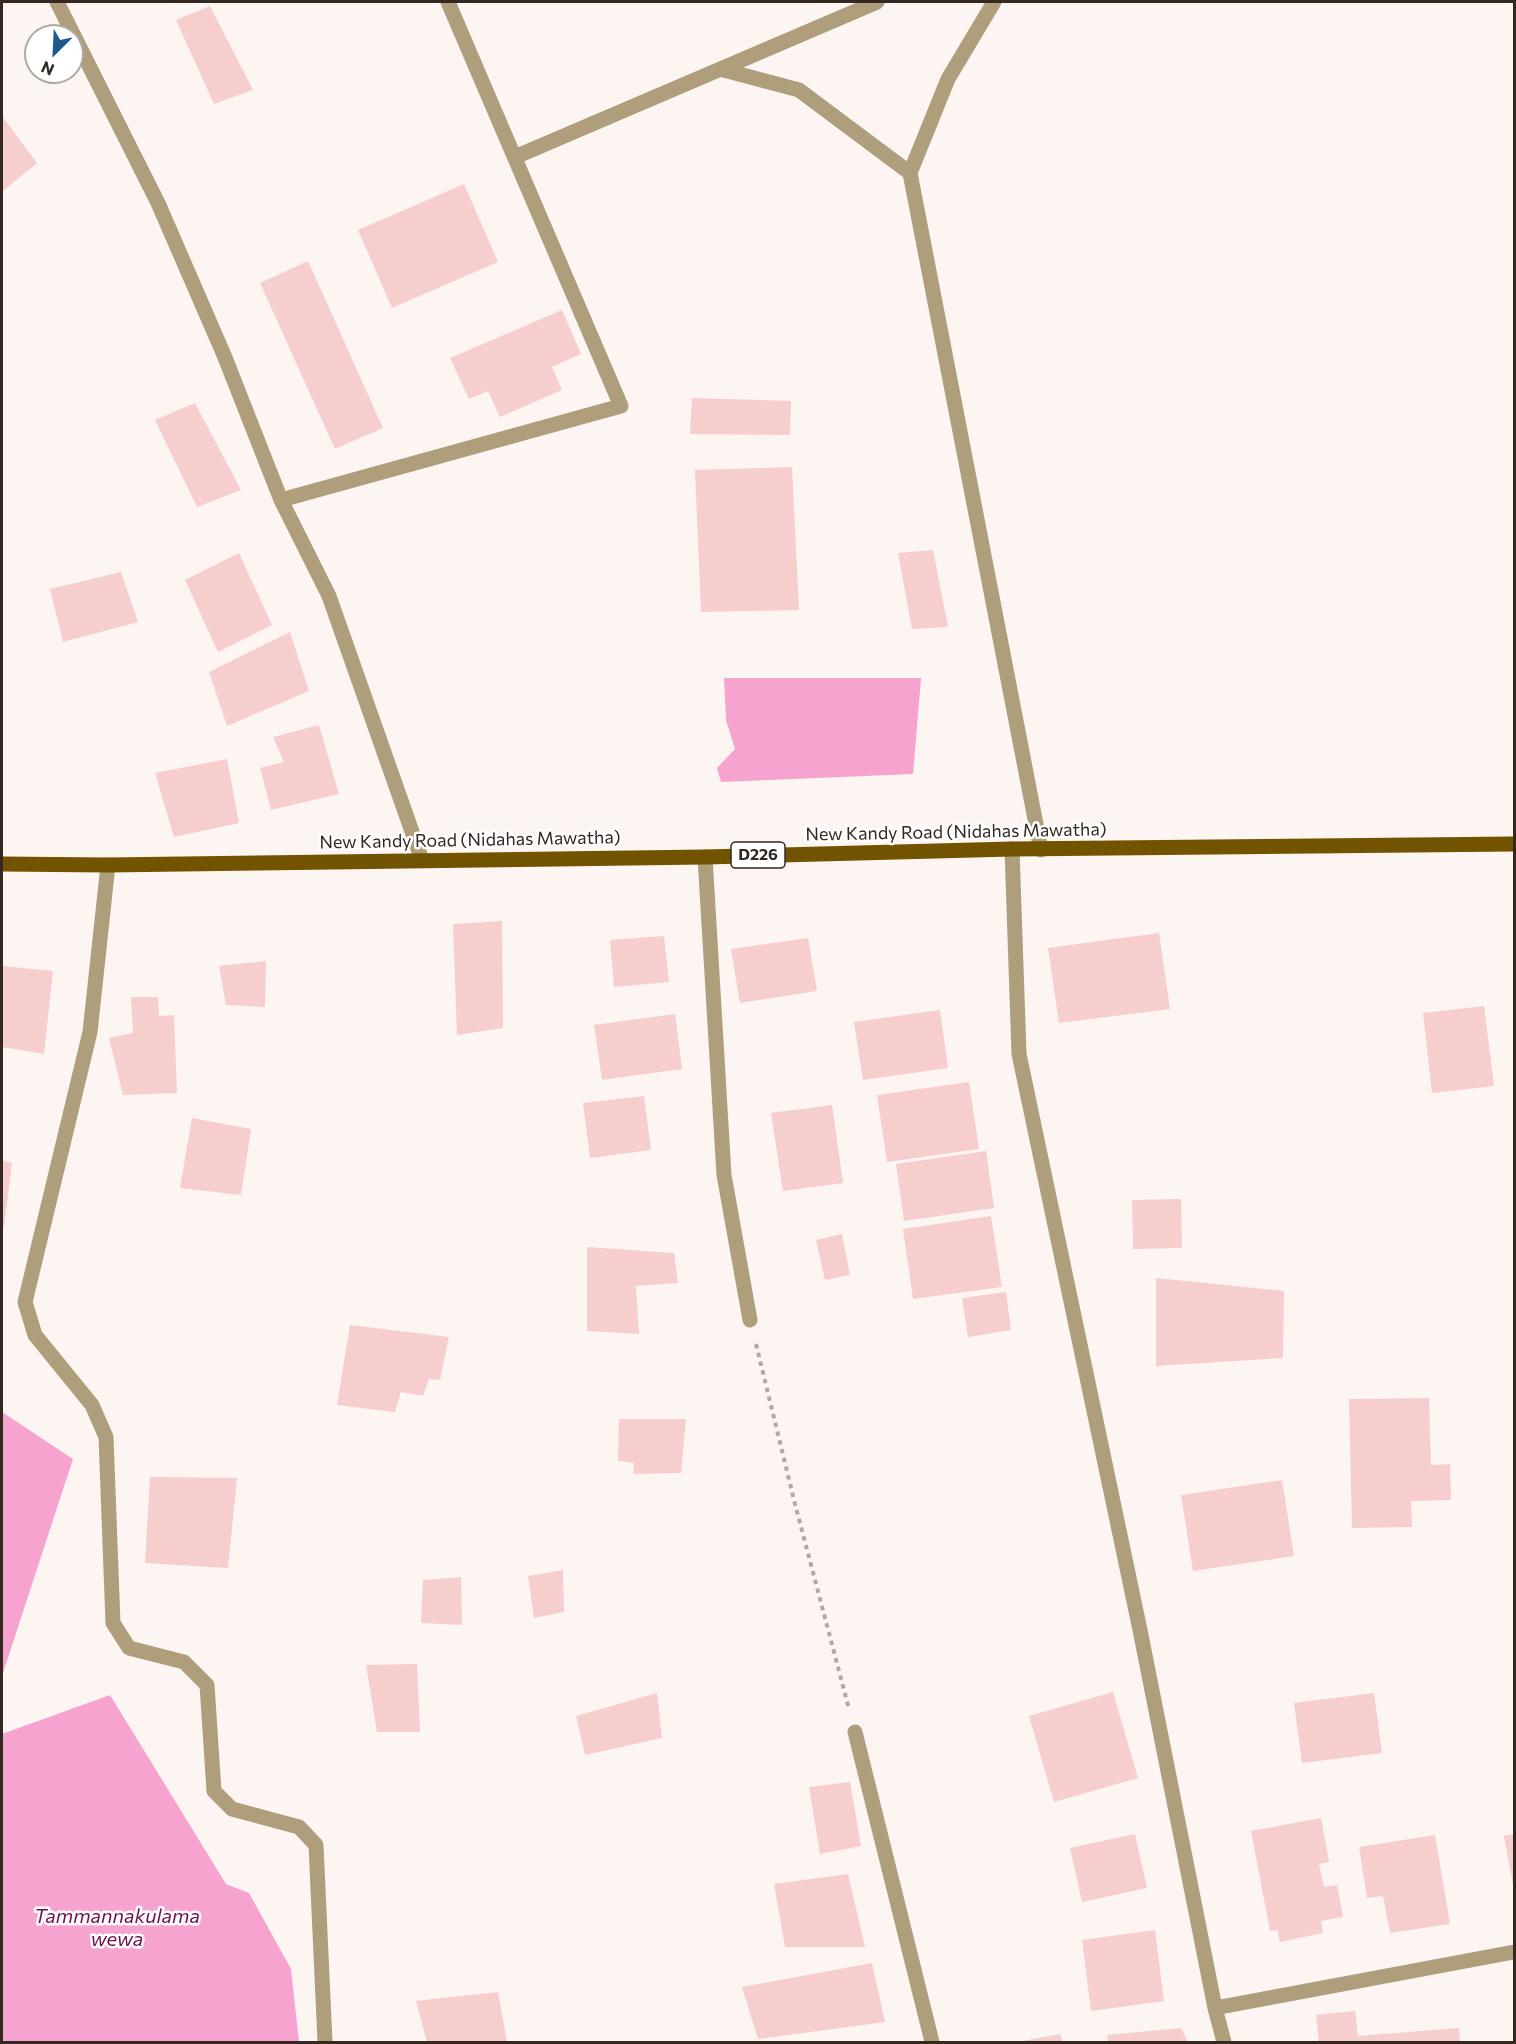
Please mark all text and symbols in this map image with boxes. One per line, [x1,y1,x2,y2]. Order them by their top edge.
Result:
north arrow [24,24,84,84]
text: N [38,58,57,80]
street label: New Kandy Road (Nidahas Mawatha) [805,819,1107,845]
street label: New Kandy Road (Nidahas Mawatha) [319,827,621,853]
road number: D226 [731,842,785,868]
water label: Tammannakulama wewa [34,1904,200,1951]

